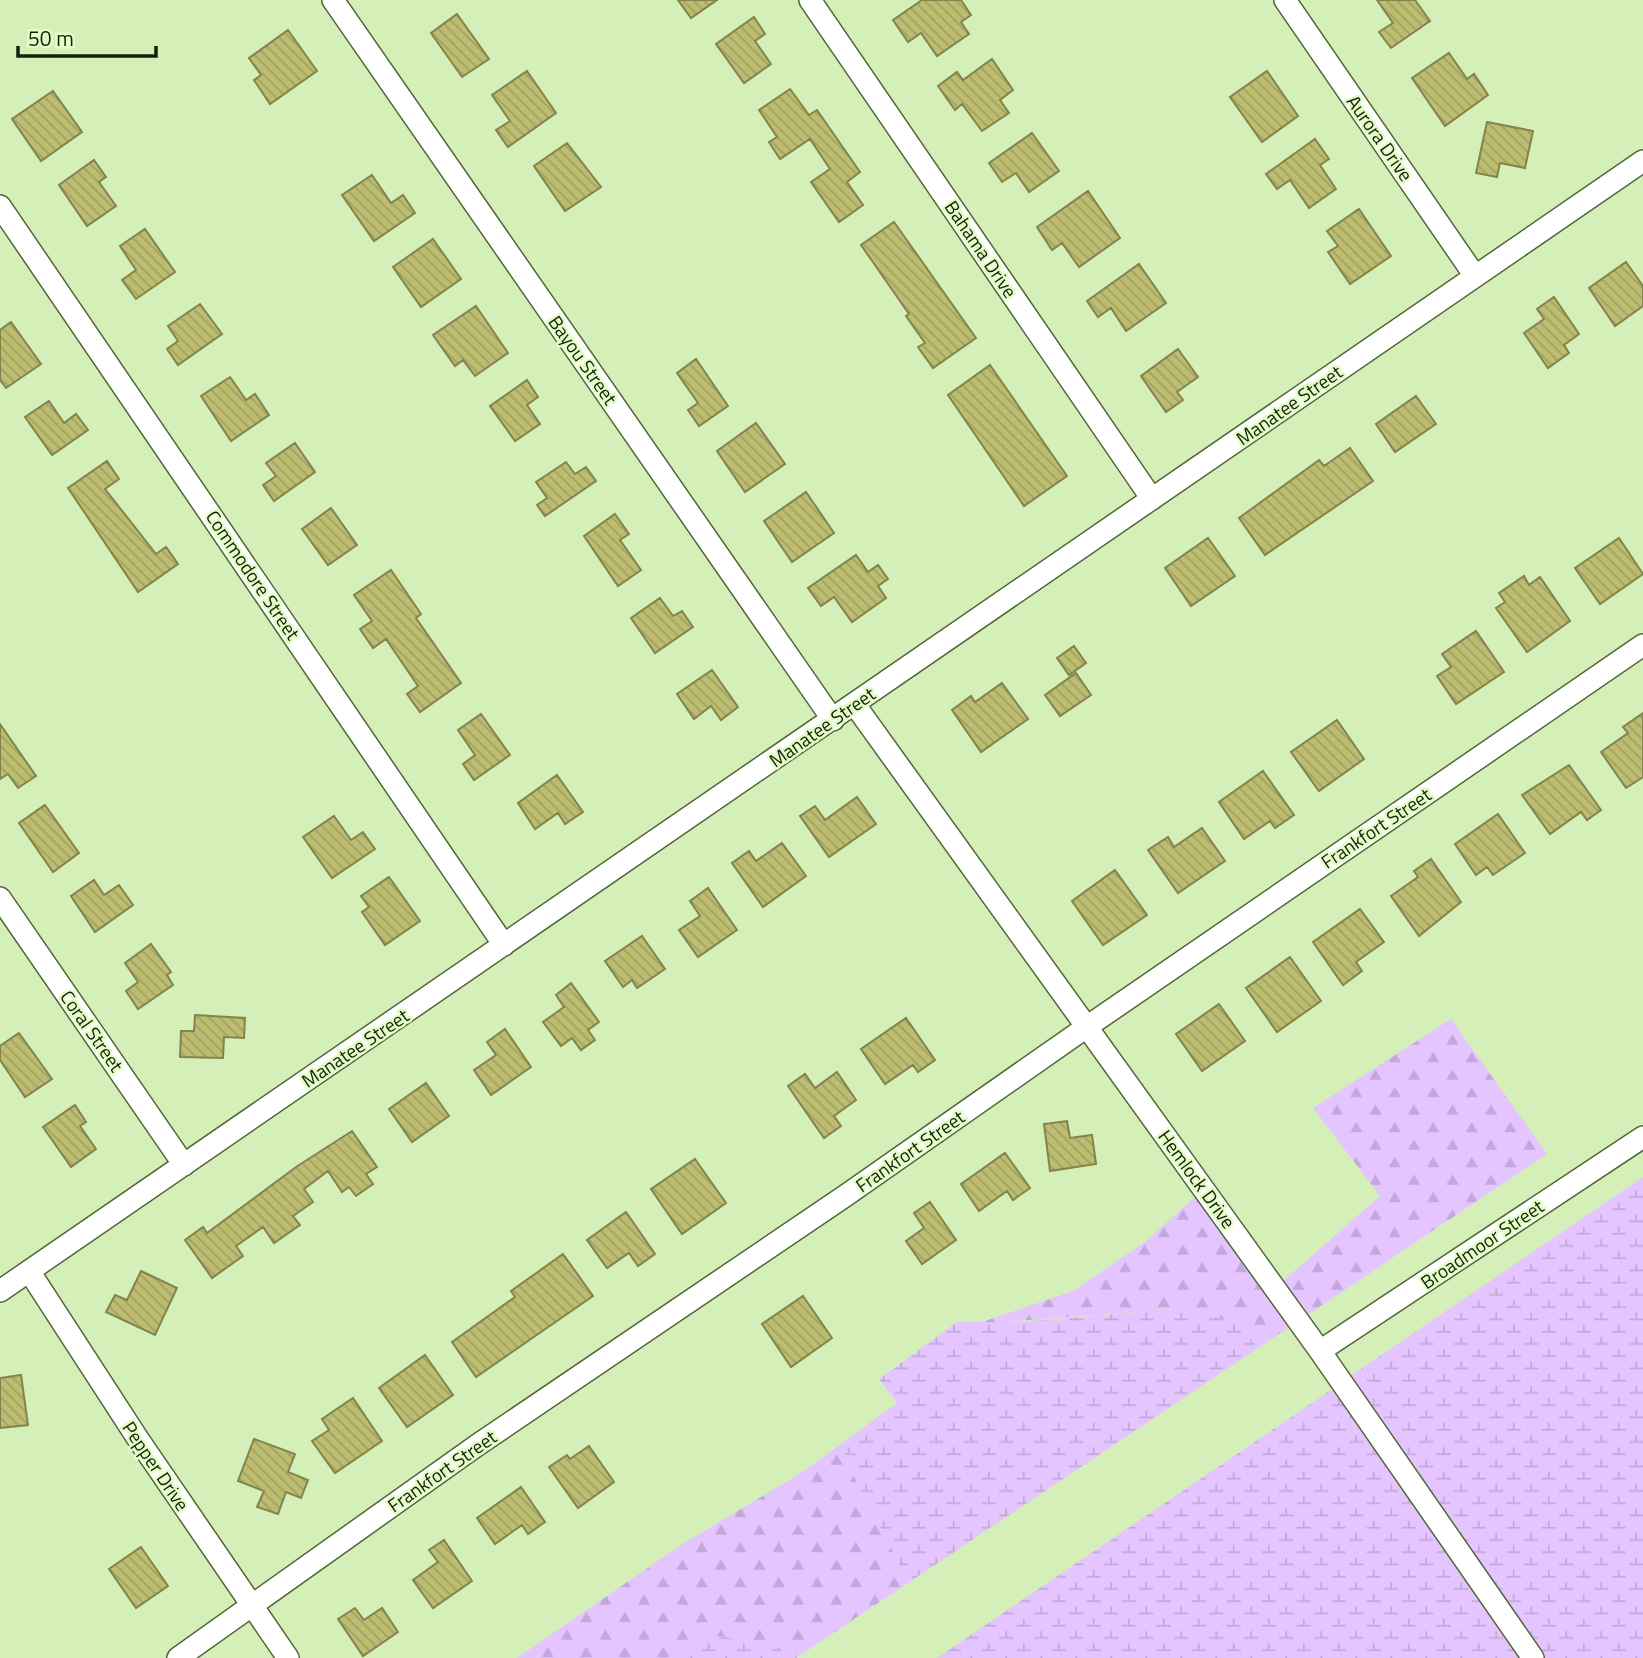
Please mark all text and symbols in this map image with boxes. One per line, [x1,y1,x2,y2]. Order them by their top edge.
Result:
scale bar [18,14,156,58]
text: 50 m [28,22,74,54]
street label: Aurora Drive [1340,89,1421,187]
street label: Bahama Drive [938,194,1025,303]
street label: Bayou Street [542,309,625,411]
street label: Manatee Street [1230,357,1348,452]
street label: Commodore Street [199,504,308,646]
street label: Manatee Street [763,679,881,774]
street label: Frankfort Street [1315,780,1437,875]
street label: Coral Street [54,984,131,1078]
street label: Manatee Street [295,1001,415,1094]
street label: Frankfort Street [849,1102,971,1199]
street label: Hemlock Drive [1152,1123,1243,1234]
street label: Broadmoor Street [1414,1191,1550,1296]
street label: Pepper Drive [116,1415,197,1516]
street label: Frankfort Street [381,1422,503,1519]

